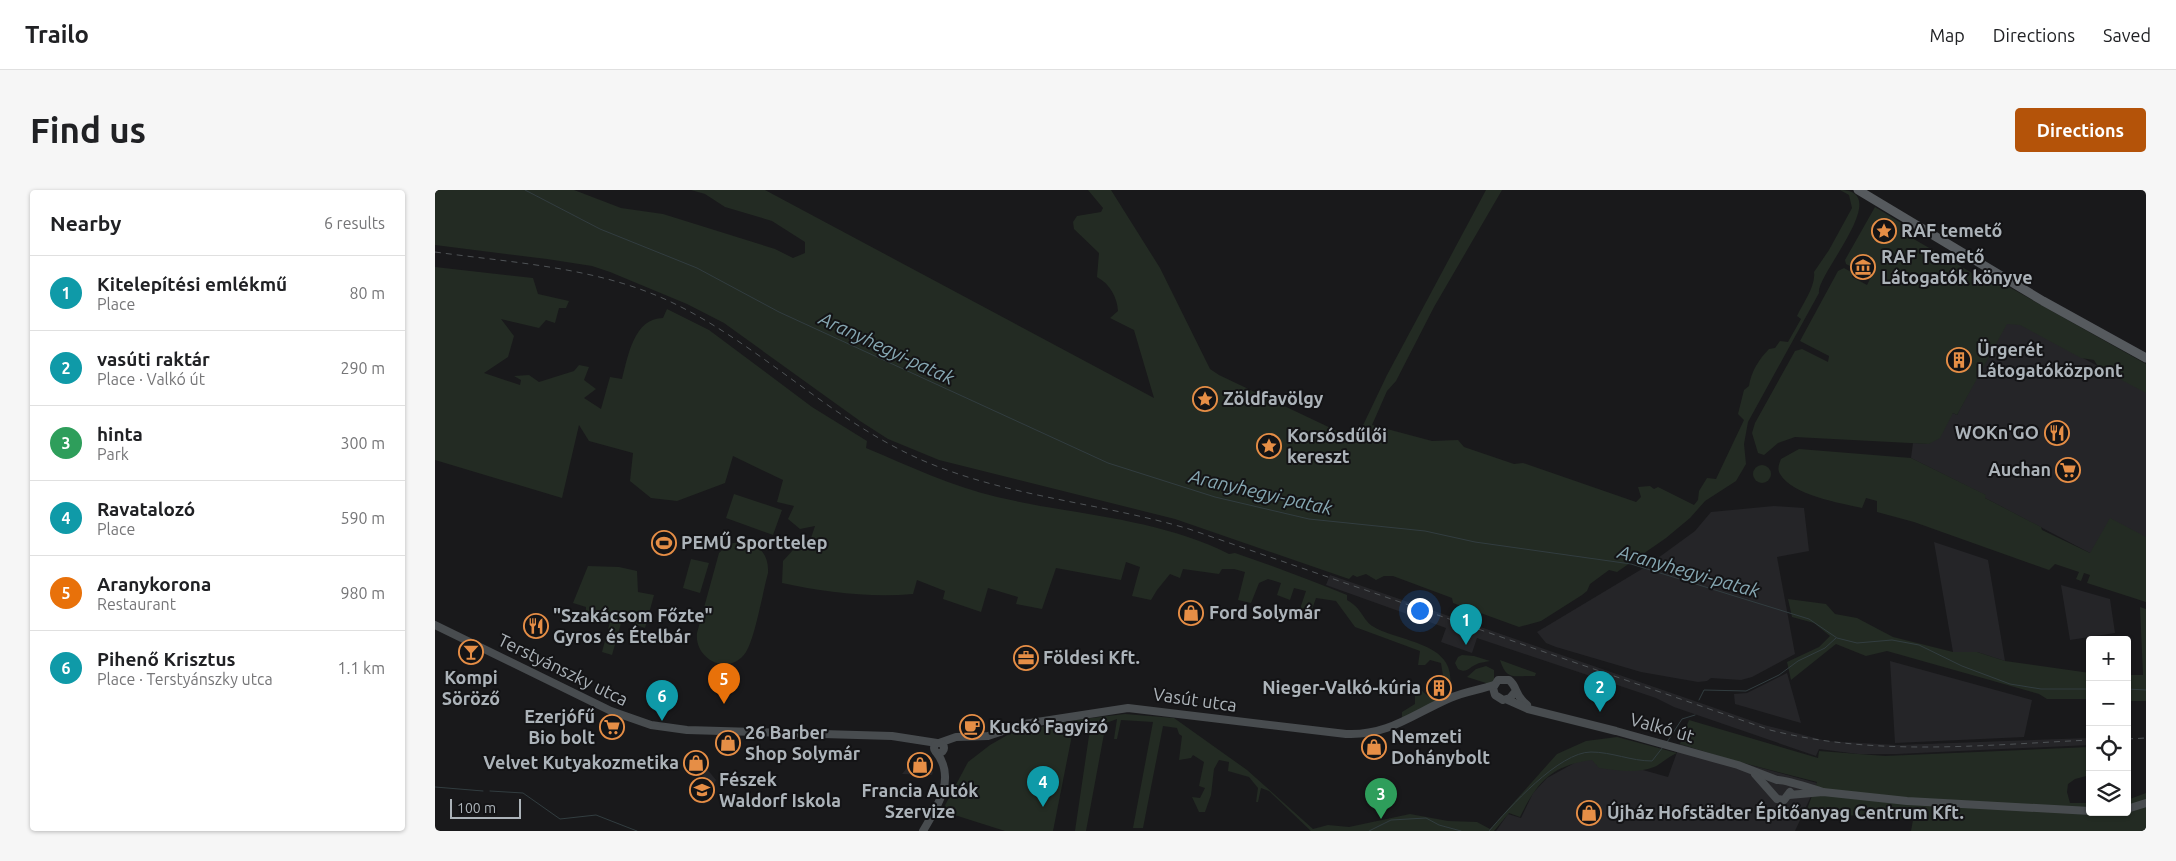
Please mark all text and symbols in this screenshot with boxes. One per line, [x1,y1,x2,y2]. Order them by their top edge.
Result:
text: Trailo [25,21,89,48]
text: Map [1929,25,1965,45]
text: Directions [1993,25,2075,45]
text: Saved [2103,25,2151,45]
button: Directions [2015,108,2146,152]
text: Find us [30,110,146,150]
text: Nearby [50,211,121,235]
text: 6 results [324,214,385,232]
place icon: RAF temető [1871,218,1897,244]
place label: RAF temető [1901,220,2002,240]
place label: RAF Temető Látogatók könyve [1881,246,2033,287]
museum icon: RAF Temető Látogatók könyve [1850,254,1876,280]
text: Kitelepítési emlékmű [97,273,287,295]
text: 1 [61,284,71,302]
text: 80 m [349,284,385,302]
text: Place [97,295,135,313]
water label: Aranyhegyi-patak [815,307,958,389]
place label: Ürgerét Látogatóközpont [1977,339,2123,380]
building icon: Ürgerét Látogatóközpont [1946,347,1972,373]
text: vasúti raktár [97,348,210,370]
text: 2 [61,359,71,377]
text: 290 m [340,359,385,377]
text: Place · Valkó út [97,370,205,388]
place icon: Zöldfavölgy [1192,386,1218,412]
place label: Zöldfavölgy [1223,388,1324,408]
restaurant icon: WOKn'GO [2044,420,2070,446]
place label: WOKn'GO [1955,422,2039,442]
text: hinta [97,423,143,445]
place label: Korsósdűlői kereszt [1287,425,1387,466]
place icon: Korsósdűlői kereszt [1256,433,1282,459]
text: 3 [61,434,71,452]
text: 300 m [340,434,385,452]
text: Park [97,445,129,463]
supermarket icon: Auchan [2055,457,2081,483]
place label: Auchan [1988,459,2051,479]
water label: Aranyhegyi-patak [1186,465,1335,519]
text: Ravatalozó [97,498,195,520]
text: 4 [61,509,71,527]
text: 590 m [340,509,385,527]
text: Place [97,520,135,538]
sports icon: PEMŰ Sporttelep [651,530,677,556]
place label: PEMŰ Sporttelep [681,531,827,552]
water label: Aranyhegyi-patak [1615,540,1763,602]
text: Aranykorona [97,573,211,595]
text: 5 [61,584,71,602]
text: 980 m [340,584,385,602]
text: Restaurant [97,595,176,613]
your location [1407,598,1433,624]
shop icon: Ford Solymár [1178,600,1204,626]
place label: Ford Solymár [1209,602,1321,622]
pin: 1 [1450,604,1482,645]
place label: "Szakácsom Főzte" Gyros és Ételbár [553,605,713,646]
restaurant icon: "Szakácsom Főzte" Gyros és Ételbár [523,613,549,639]
street label: Terstyánszky utca [495,629,632,709]
map controls [2086,636,2131,816]
button: + [2086,636,2131,681]
bar icon: Kompi Söröző [458,639,484,665]
office icon: Földesi Kft. [1013,645,1039,671]
place label: Földesi Kft. [1043,647,1140,667]
text: Pihenő Krisztus [97,648,236,670]
text: 6 [61,659,71,677]
text: 1.1 km [337,659,385,677]
pin: 5 [708,663,740,704]
place label: Kompi Söröző [442,667,500,708]
text: Place · Terstyánszky utca [97,670,273,688]
pin: 2 [1584,671,1616,712]
building icon: Nieger-Valkó-kúria [1426,675,1452,701]
place label: Nieger-Valkó-kúria [1262,677,1421,697]
pin: 6 [646,680,678,721]
button: − [2086,681,2131,726]
street label: Vasút utca [1152,683,1238,715]
place label: Ezerjófű Bio bolt [524,706,595,747]
street label: Valkó út [1628,708,1697,746]
supermarket icon: Ezerjófű Bio bolt [599,714,625,740]
cafe icon: Kuckó Fagyizó [959,714,985,740]
place label: Kuckó Fagyizó [989,716,1108,736]
place label: 26 Barber Shop Solymár [745,722,861,763]
place label: Nemzeti Dohánybolt [1391,726,1490,767]
button: locate [2086,726,2131,771]
shop icon: 26 Barber Shop Solymár [715,730,741,756]
shop icon: Nemzeti Dohánybolt [1361,734,1387,760]
shop icon: Velvet Kutyakozmetika [683,750,709,776]
place label: Velvet Kutyakozmetika [483,752,679,772]
shop icon: Francia Autók Szervize [907,752,933,778]
pin: 4 [1027,766,1059,807]
place label: Fészek Waldorf Iskola [719,769,841,810]
button: layers [2086,771,2131,816]
school or university icon: Fészek Waldorf Iskola [689,777,715,803]
pin: 3 [1365,778,1397,819]
place label: Francia Autók Szervize [862,780,978,821]
scale bar [450,796,521,819]
text: 100 m [457,800,496,816]
shop icon: Újház Hofstädter Építőanyag Centrum Kft. [1576,800,1602,826]
place label: Újház Hofstädter Építőanyag Centrum Kft. [1607,801,1964,822]

